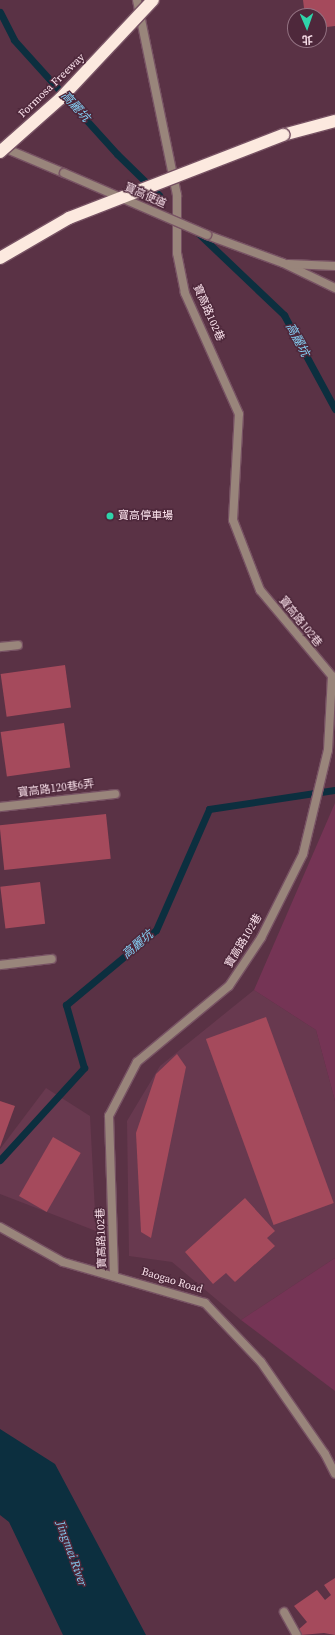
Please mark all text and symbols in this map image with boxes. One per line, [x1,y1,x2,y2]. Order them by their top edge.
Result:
north arrow [287,8,327,48]
text: 北 [302,32,313,47]
street label: Formosa Freeway [16,51,88,121]
water label: 高麗坑 [58,89,92,125]
street label: 寶高便道 [122,181,168,211]
street label: 寶高路102巷 [190,283,226,343]
water label: 高麗坑 [282,321,312,359]
place label: 寶高停車場 [118,509,173,523]
marker: 寶高停車場 [105,511,115,521]
street label: 寶高路102巷 [276,594,324,650]
street label: 寶高路120巷6弄 [17,778,95,800]
street label: 寶高路102巷 [223,912,265,970]
water label: 高麗坑 [120,928,156,962]
street label: 寶高路102巷 [94,1208,110,1268]
street label: Baogao Road [140,1265,204,1297]
water label: Jingmei River [53,1520,89,1588]

